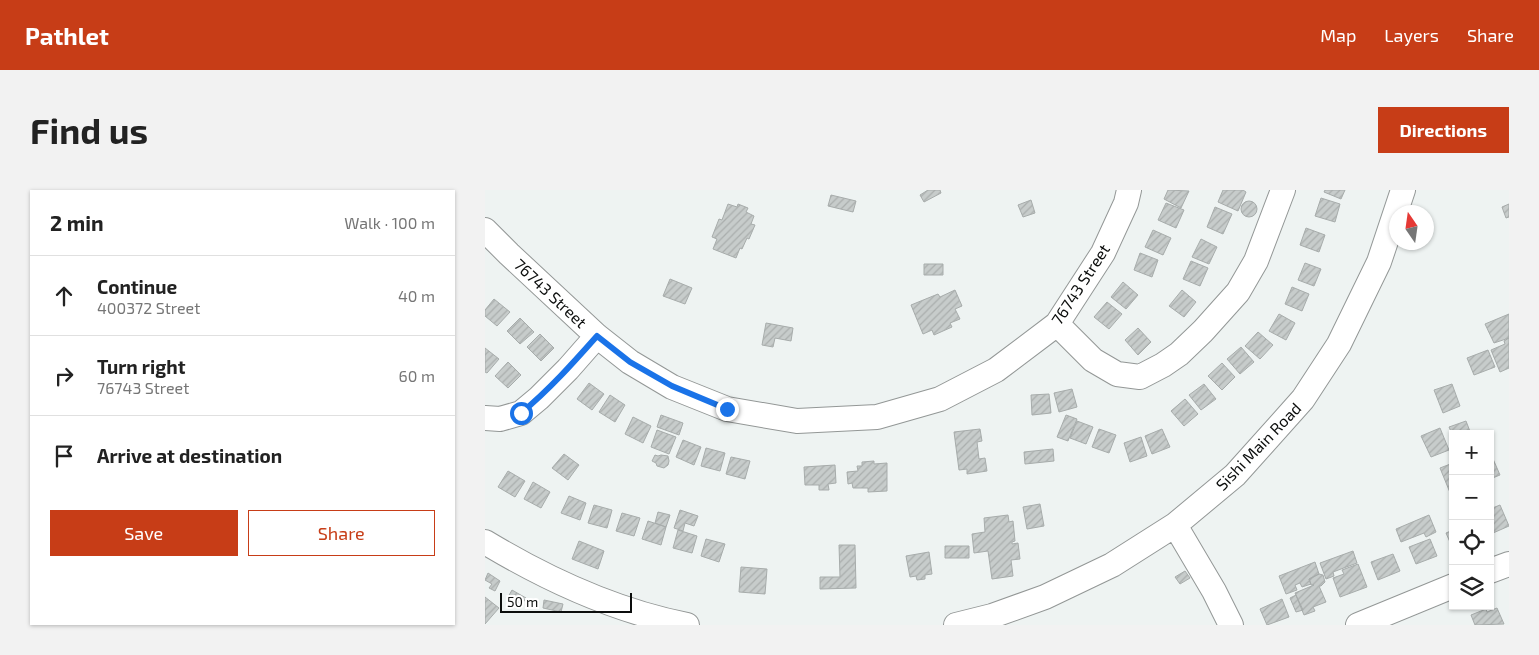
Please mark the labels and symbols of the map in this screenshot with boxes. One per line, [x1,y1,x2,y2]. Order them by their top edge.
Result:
north arrow [1389,205,1434,250]
street label: 76743 Street [1047,240,1113,328]
street label: 76743 Street [511,255,591,331]
route end [716,398,739,421]
street label: Sishi Main Road [1211,398,1305,494]
route start [510,402,533,425]
scale bar [500,590,633,613]

